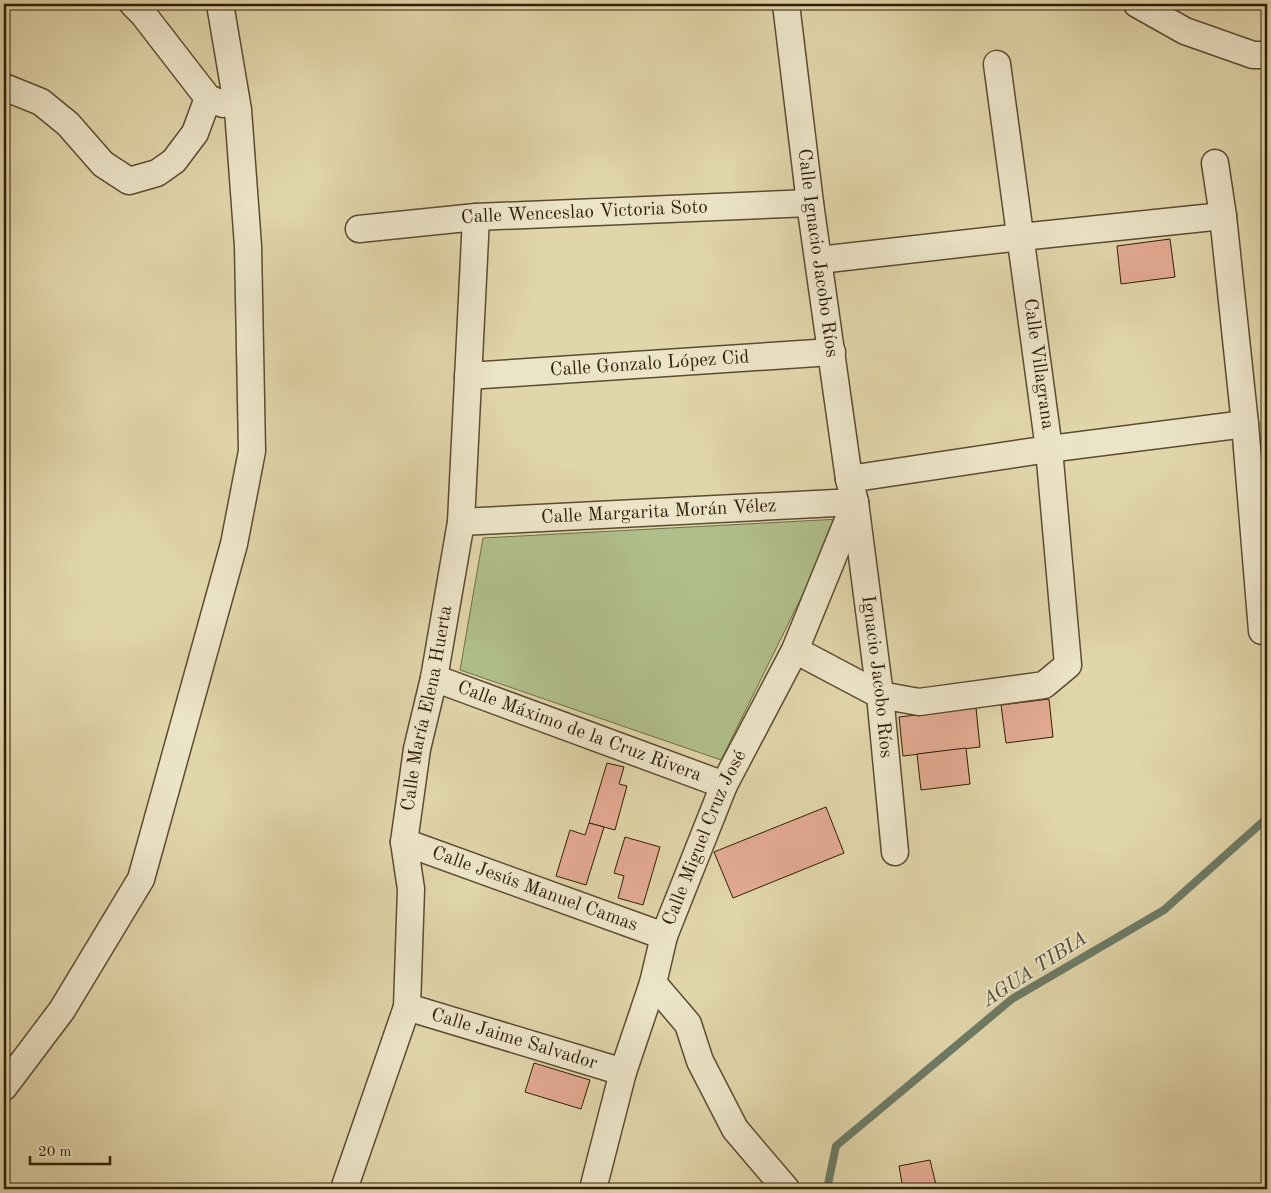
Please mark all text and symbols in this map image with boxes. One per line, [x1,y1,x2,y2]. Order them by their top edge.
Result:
street label: Calle Ignacio Jacobo Ríos [794,148,841,359]
street label: Calle Wenceslao Victoria Soto [460,198,708,228]
street label: Calle Villagrana [1019,297,1057,431]
street label: Calle Gonzalo López Cid [549,348,750,380]
street label: Calle Margarita Morán Vélez [541,497,777,527]
street label: Ignacio Jacobo Ríos [858,594,895,759]
street label: Calle María Elena Huerta [399,603,456,812]
street label: Calle Máximo de la Cruz Rivera [455,678,705,786]
street label: Calle Miguel Cruz José [660,747,750,928]
street label: Calle Jesús Manuel Camas [429,843,640,935]
water label: AGUA TIBIA [978,929,1091,1012]
street label: Calle Jaime Salvador [429,1005,600,1073]
scale bar [30,1133,110,1165]
text: 20 m [38,1145,72,1160]

